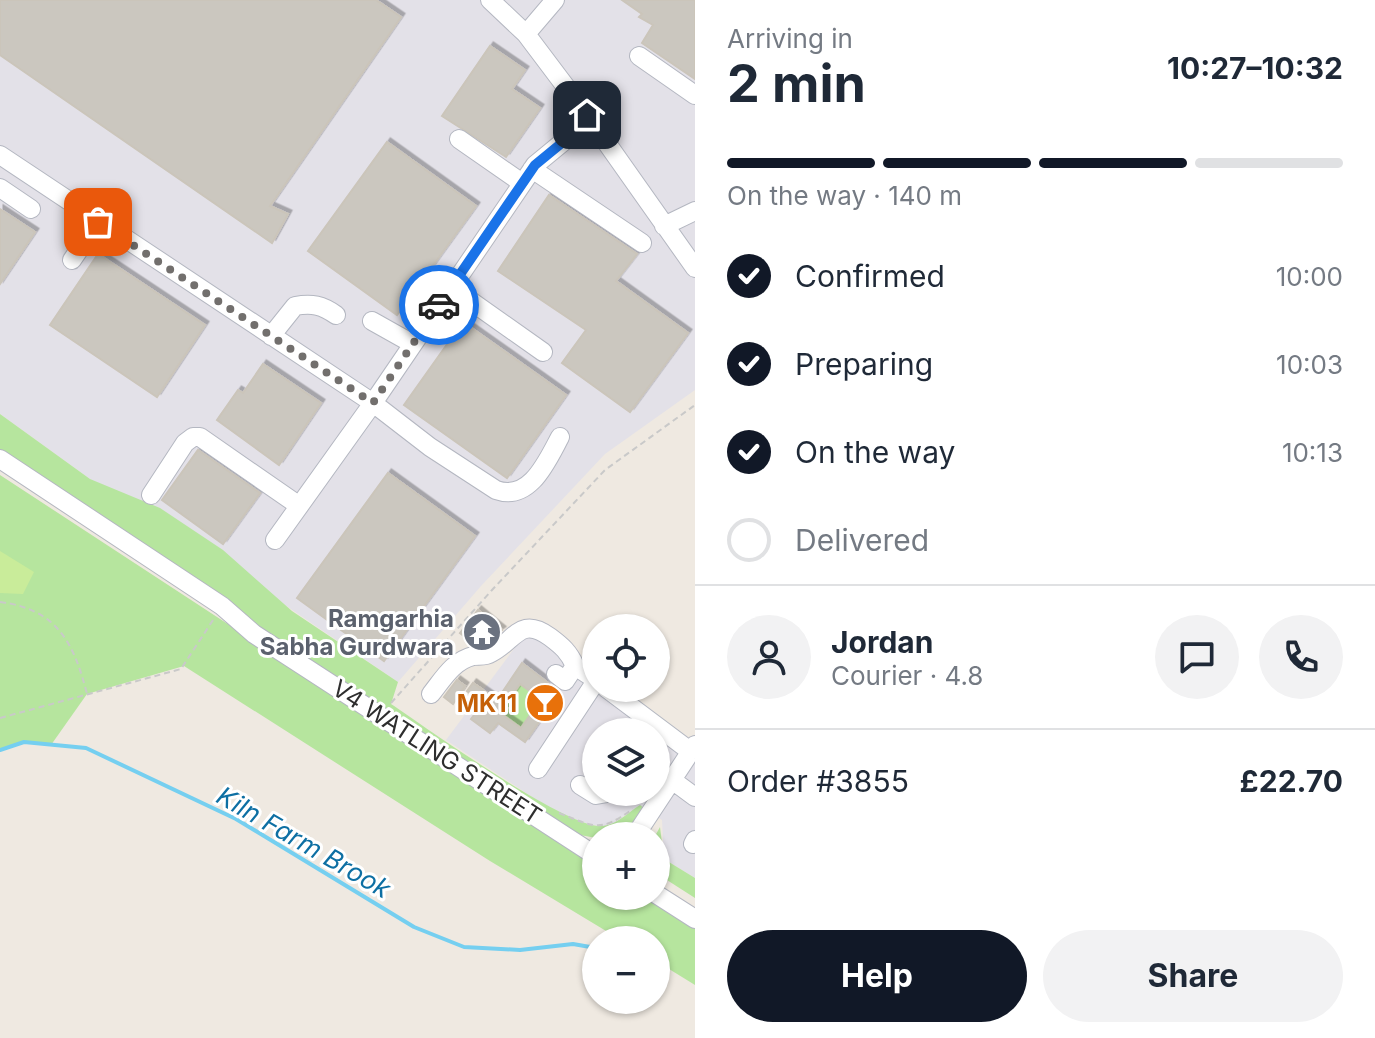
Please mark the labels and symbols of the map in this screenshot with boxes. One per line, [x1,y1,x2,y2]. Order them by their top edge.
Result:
pin [553,81,621,149]
pin [64,188,132,256]
courier [399,265,479,345]
place label: Ramgarhia Sabha Gurdwara [260,604,454,661]
temple icon: Ramgarhia Sabha Gurdwara [461,611,503,653]
street label: V4 WATLING STREET [327,673,547,831]
bar icon: MK11 [524,682,566,724]
place label: MK11 [457,689,517,718]
water label: Kiln Farm Brook [212,780,397,905]

